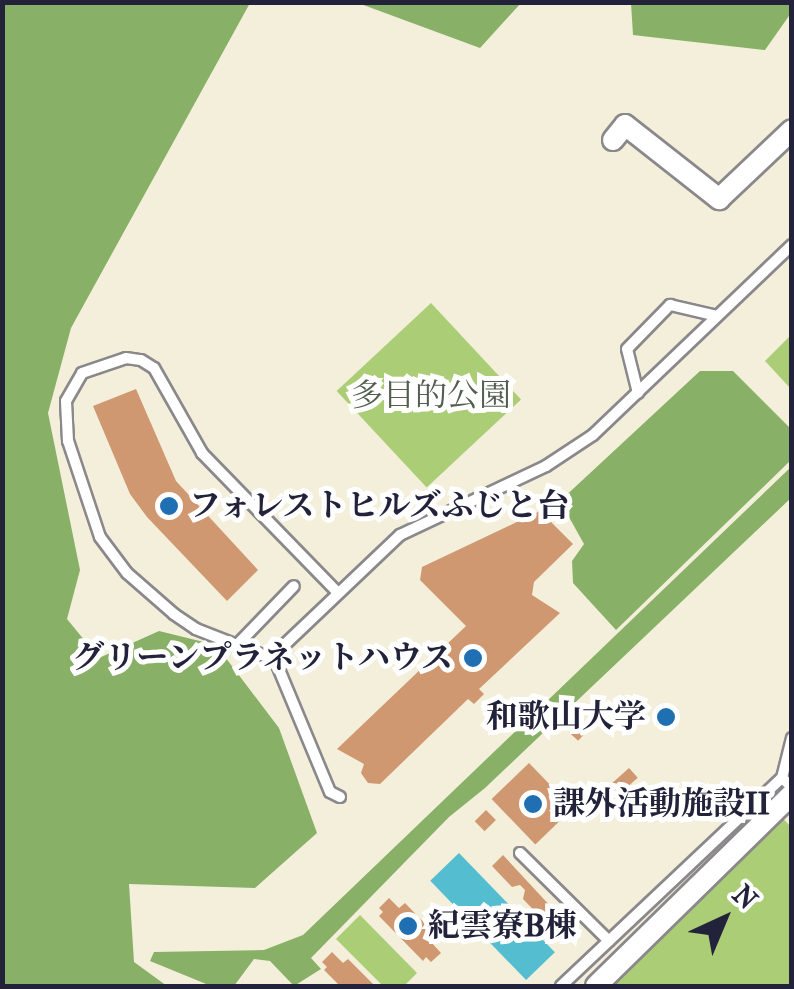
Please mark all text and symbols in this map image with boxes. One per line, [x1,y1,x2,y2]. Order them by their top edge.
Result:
park label: 多目的公園 [351,377,511,415]
place label: フォレストヒルズふじと台 [189,487,573,525]
marker: フォレストヒルズふじと台 [158,495,180,517]
place label: グリーンプラネットハウス [69,639,453,677]
marker: グリーンプラネットハウス [462,647,484,669]
place label: 和歌山大学 [486,698,646,736]
marker: 和歌山大学 [655,706,677,728]
place label: 課外活動施設II [553,785,770,823]
marker: 課外活動施設II [522,793,544,815]
north arrow [674,869,774,969]
text: N [726,878,764,916]
place label: 紀雲寮B棟 [428,907,577,945]
marker: 紀雲寮B棟 [397,915,419,937]

